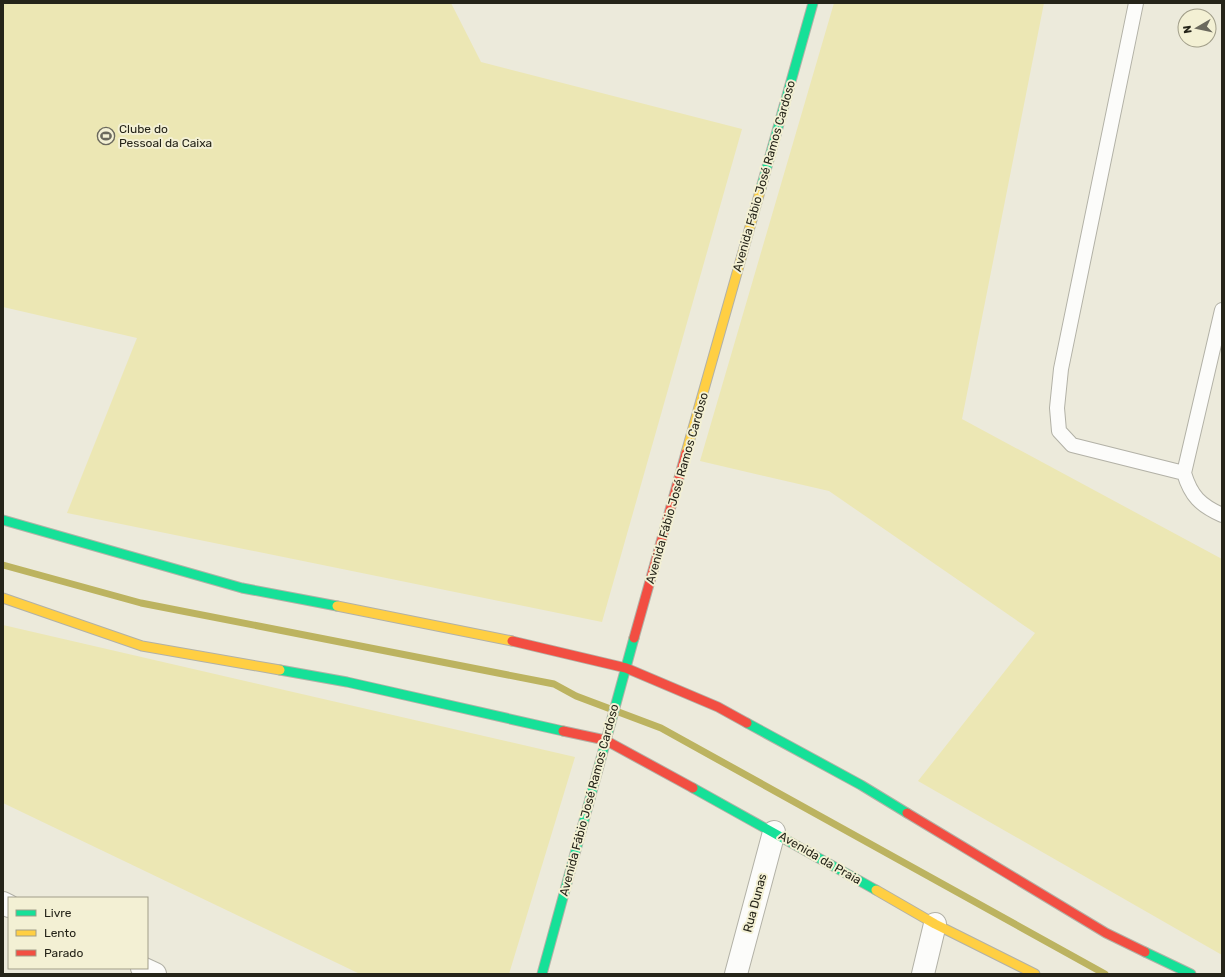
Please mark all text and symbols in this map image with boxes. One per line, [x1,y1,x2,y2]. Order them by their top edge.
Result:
north arrow [1177,8,1217,48]
text: N [1181,24,1195,34]
street label: Avenida Fábio José Ramos Cardoso [730,79,798,273]
place label: Clube do Pessoal da Caixa [119,122,212,150]
sports icon: Clube do Pessoal da Caixa [96,126,116,146]
street label: Avenida Fábio José Ramos Cardoso [643,391,711,585]
street label: Avenida Fábio José Ramos Cardoso [557,702,621,898]
street label: Avenida da Praia [776,829,864,887]
street label: Rua Dunas [740,872,770,934]
legend [8,897,148,969]
text: Livre [44,906,72,920]
text: Lento [44,926,76,940]
text: Parado [44,946,83,960]

